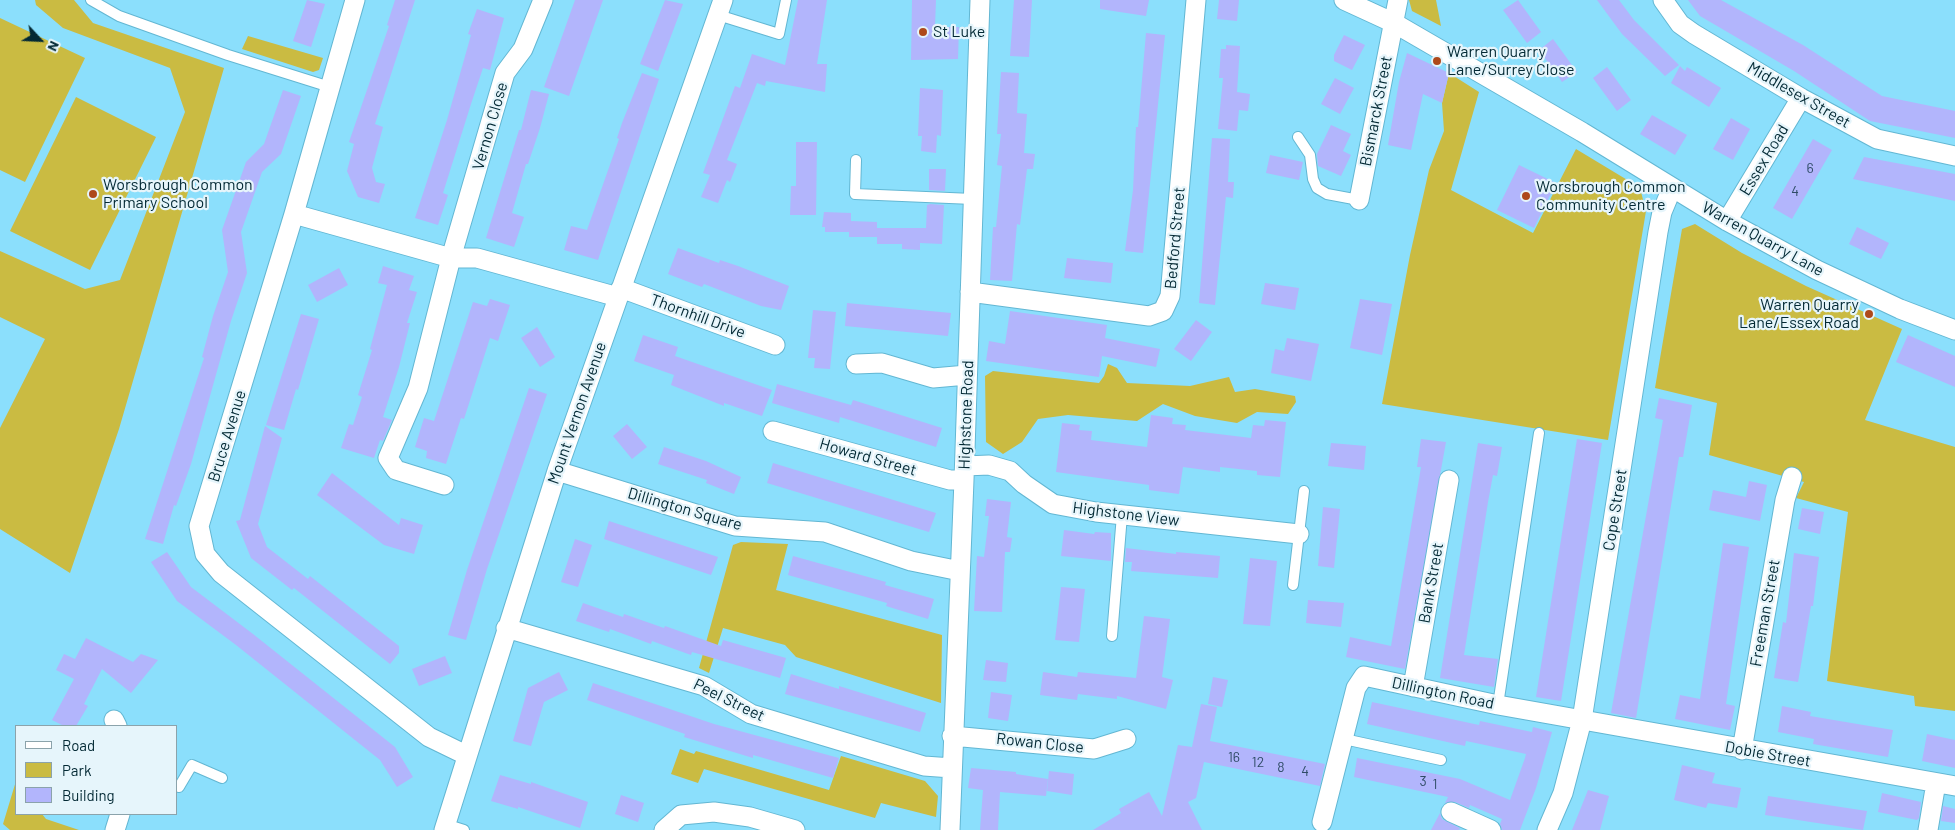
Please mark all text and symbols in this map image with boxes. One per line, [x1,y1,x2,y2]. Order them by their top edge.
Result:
north arrow [15,15,65,65]
place label: St Luke [933,22,985,42]
marker: St Luke [917,26,929,38]
text: N [44,39,64,54]
place label: Warren Quarry Lane/Surrey Close [1447,42,1574,80]
street label: Bismarck Street [1356,54,1396,168]
marker: Warren Quarry Lane/Surrey Close [1431,55,1443,67]
street label: Middlesex Street [1744,58,1854,132]
street label: Vernon Close [468,80,512,172]
street label: Essex Road [1735,121,1793,199]
house number: 6 [1806,160,1814,176]
place label: Worsbrough Common Primary School [103,175,253,213]
place label: Worsbrough Common Community Centre [1536,177,1686,215]
house number: 4 [1791,183,1799,199]
street label: Bedford Street [1161,186,1189,290]
marker: Worsbrough Common Primary School [87,188,99,200]
marker: Worsbrough Common Community Centre [1520,190,1532,202]
street label: Warren Quarry Lane [1699,198,1827,280]
street label: Thornhill Drive [648,290,748,342]
place label: Warren Quarry Lane/Essex Road [1739,295,1859,333]
marker: Warren Quarry Lane/Essex Road [1863,308,1875,320]
street label: Mount Vernon Avenue [544,339,610,487]
street label: Highstone Road [954,360,978,470]
street label: Bruce Avenue [204,388,250,484]
street label: Howard Street [817,434,919,480]
street label: Cope Street [1599,468,1631,552]
street label: Dillington Square [626,484,744,534]
street label: Highstone View [1072,498,1180,530]
street label: Bank Street [1414,541,1448,625]
street label: Freeman Street [1746,558,1784,668]
street label: Dillington Road [1390,673,1496,713]
street label: Peel Street [690,675,768,725]
legend [15,725,178,815]
street label: Rowan Close [995,729,1085,757]
text: Road [62,736,95,754]
street label: Dobie Street [1724,737,1812,771]
house number: 16 [1228,749,1240,765]
house number: 12 [1252,754,1264,770]
house number: 8 [1277,759,1285,775]
text: Park [62,761,91,779]
house number: 4 [1301,763,1309,779]
house number: 3 [1419,773,1427,789]
house number: 1 [1433,776,1437,792]
text: Building [62,786,115,804]

